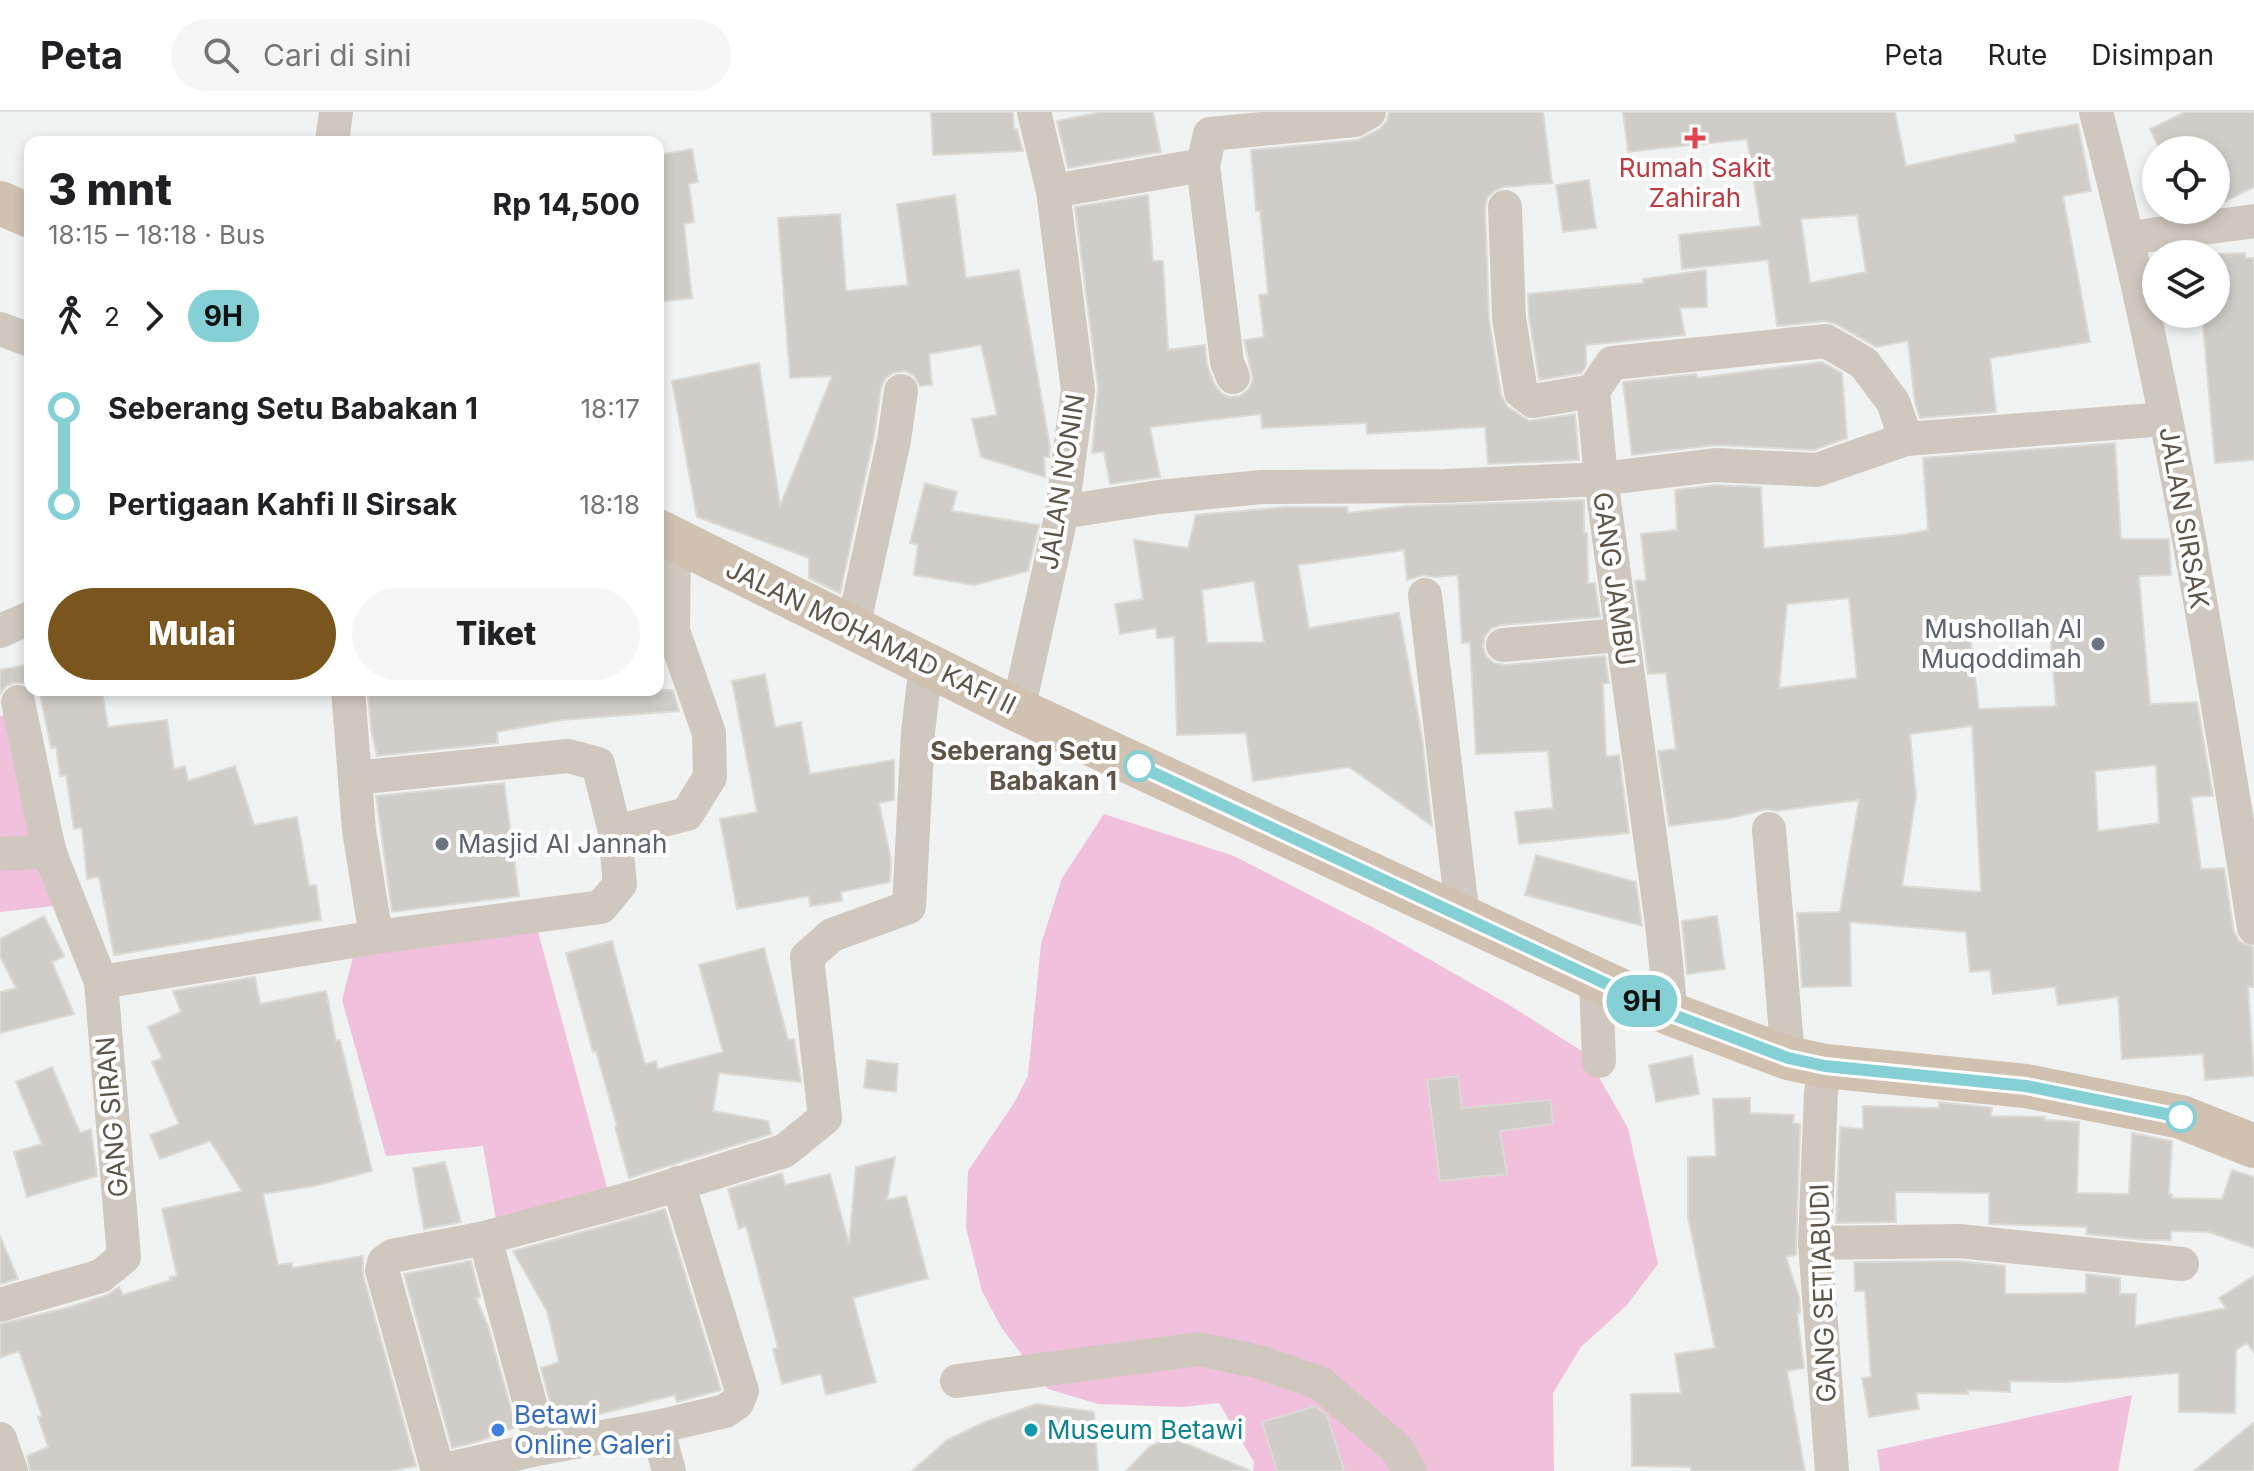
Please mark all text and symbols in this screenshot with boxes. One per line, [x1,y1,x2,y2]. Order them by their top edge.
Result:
search box [171,19,731,91]
text: Peta [40,32,123,78]
icon: search [199,33,243,77]
text: Cari di sini [263,37,412,73]
text: Peta [1884,38,1943,72]
text: Rute [1987,38,2047,72]
text: Disimpan [2091,38,2214,72]
marker: Rumah Sakit Zahirah [1684,127,1706,149]
map controls [2142,136,2230,328]
button: locate [2142,136,2230,224]
place label: Rumah Sakit Zahirah [1619,152,1771,213]
text: 3 mnt [48,162,172,216]
text: Rp 14,500 [493,186,640,222]
text: 18:15 – 18:18 · Bus [48,219,265,250]
button: layers [2142,240,2230,328]
icon: walk [48,294,92,338]
icon: forward [132,294,176,338]
text: 9H [204,299,243,333]
text: 2 [104,301,120,332]
text: Seberang Setu Babakan 1 [108,390,478,426]
street label: JALAN NONIN [1032,392,1091,572]
text: 18:17 [581,393,640,424]
street label: JALAN SIRSAK [2153,424,2216,611]
text: Pertigaan Kahfi II Sirsak [108,486,457,522]
text: 18:18 [579,489,640,520]
street label: GANG JAMBU [1587,490,1642,668]
street label: JALAN MOHAMAD KAFI II [721,553,1021,720]
button: Mulai [48,588,336,680]
button: Tiket [352,588,640,680]
place label: Mushollah Al Muqoddimah [1921,613,2082,674]
marker: Mushollah Al Muqoddimah [2089,635,2107,653]
place label: Seberang Setu Babakan 1 [930,735,1117,796]
marker: Seberang Setu Babakan 1 [1124,751,1154,781]
place label: Masjid Al Jannah [458,828,667,859]
marker: Masjid Al Jannah [433,835,451,853]
line badge: 9H [1606,975,1678,1027]
text: 9H [1622,984,1662,1018]
street label: GANG SIRAN [89,1036,134,1199]
unlabelled marker [2166,1102,2196,1132]
street label: GANG SETIABUDI [1803,1183,1842,1403]
place label: Betawi Online Galeri [514,1399,672,1460]
place label: Museum Betawi [1047,1414,1243,1445]
marker: Betawi Online Galeri [489,1421,507,1439]
marker: Museum Betawi [1022,1421,1040,1439]

